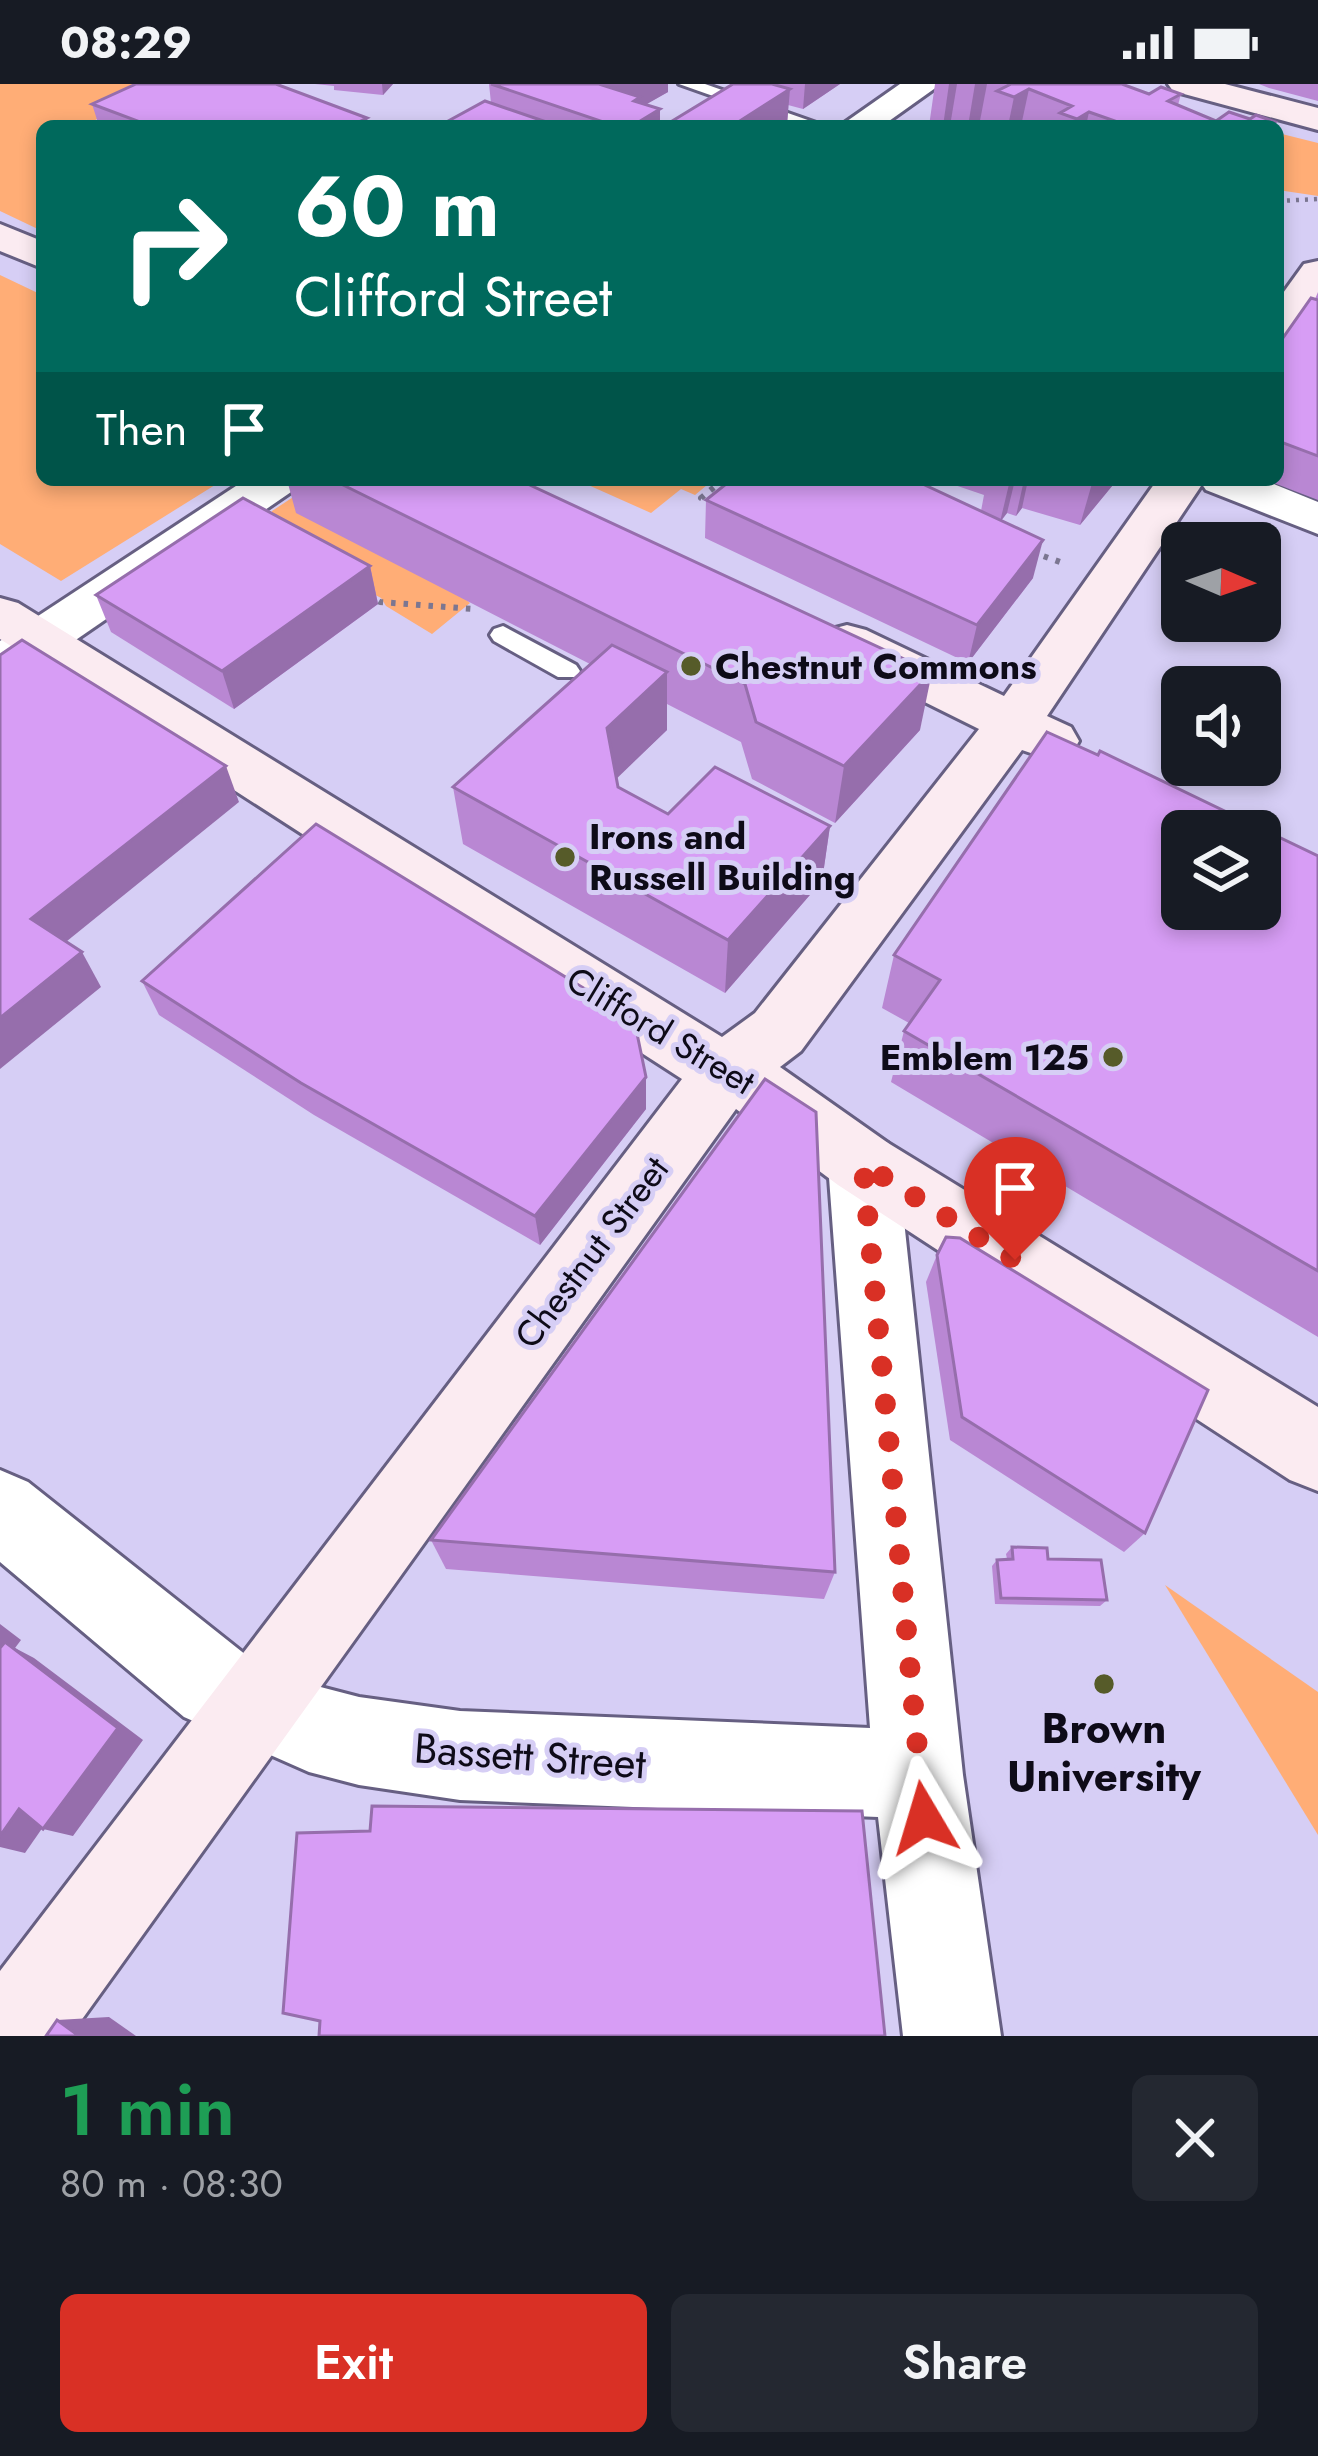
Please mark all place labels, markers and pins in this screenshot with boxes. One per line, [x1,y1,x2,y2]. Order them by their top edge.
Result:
place label: Chestnut Commons [715,640,1037,692]
marker: Chestnut Commons [678,653,704,679]
place label: Irons and Russell Building [589,810,856,903]
marker: Irons and Russell Building [552,844,578,870]
place label: Emblem 125 [880,1031,1089,1083]
marker: Emblem 125 [1100,1044,1126,1070]
pin [964,1137,1066,1260]
marker: Brown University [1091,1671,1117,1697]
place label: Brown University [1007,1698,1202,1807]

